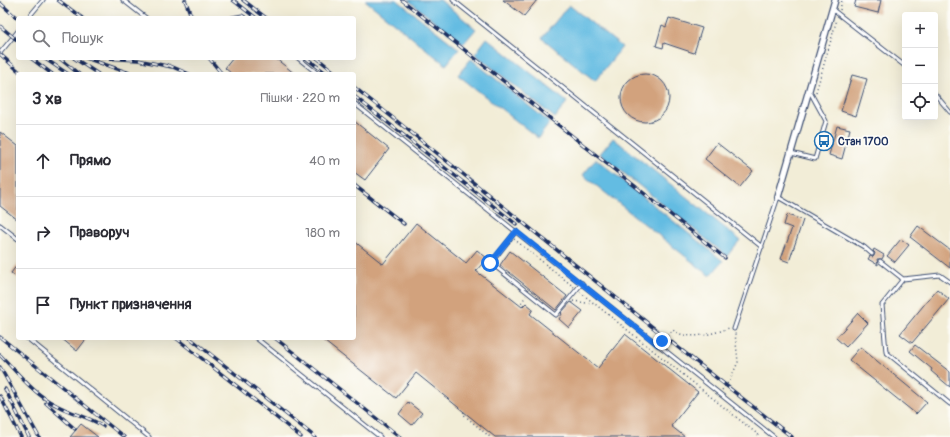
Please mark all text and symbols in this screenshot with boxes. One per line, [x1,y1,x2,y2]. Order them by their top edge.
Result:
map controls [902,12,938,120]
button: + [902,12,938,48]
search box [16,16,356,60]
icon: search [30,27,52,49]
text: Пошук [62,29,104,48]
button: − [902,48,938,84]
button: locate [902,84,938,120]
text: 3 хв [32,88,62,109]
text: Пішки · 220 m [261,90,340,106]
bus stop icon: Стан 1700 [813,130,835,152]
place label: Стан 1700 [838,135,889,148]
icon: ahead [32,150,54,172]
text: Прямо [70,151,111,170]
text: 40 m [309,153,340,169]
icon: right [32,222,54,244]
text: Праворуч [70,223,130,242]
text: 180 m [305,225,340,241]
route start [481,254,499,272]
icon: arrive [32,294,54,316]
text: Пункт призначення [70,295,191,314]
route end [653,332,671,350]

